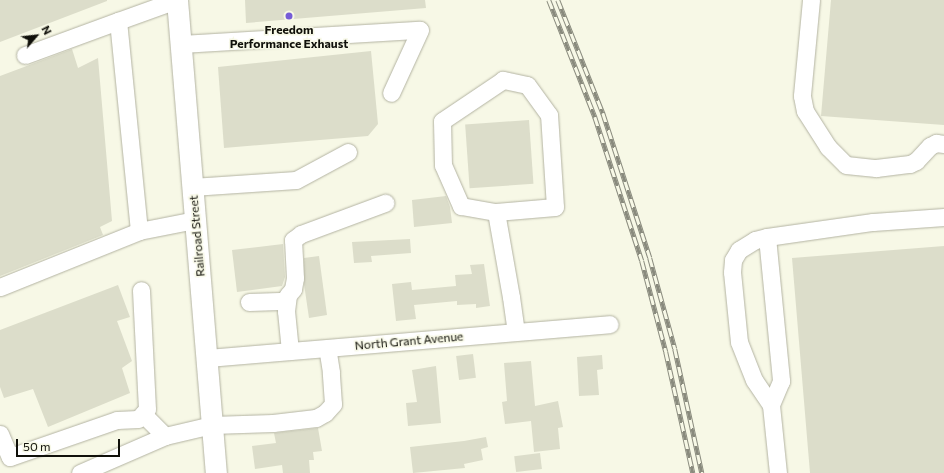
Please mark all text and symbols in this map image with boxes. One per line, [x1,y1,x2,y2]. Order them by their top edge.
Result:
marker: Freedom Performance Exhaust [284,11,294,21]
north arrow [16,16,56,56]
text: N [39,23,55,37]
place label: Freedom Performance Exhaust [230,23,348,51]
street label: Railroad Street [186,195,208,277]
street label: North Grant Avenue [354,329,464,353]
scale bar [18,431,122,457]
text: 50 m [23,439,51,453]

